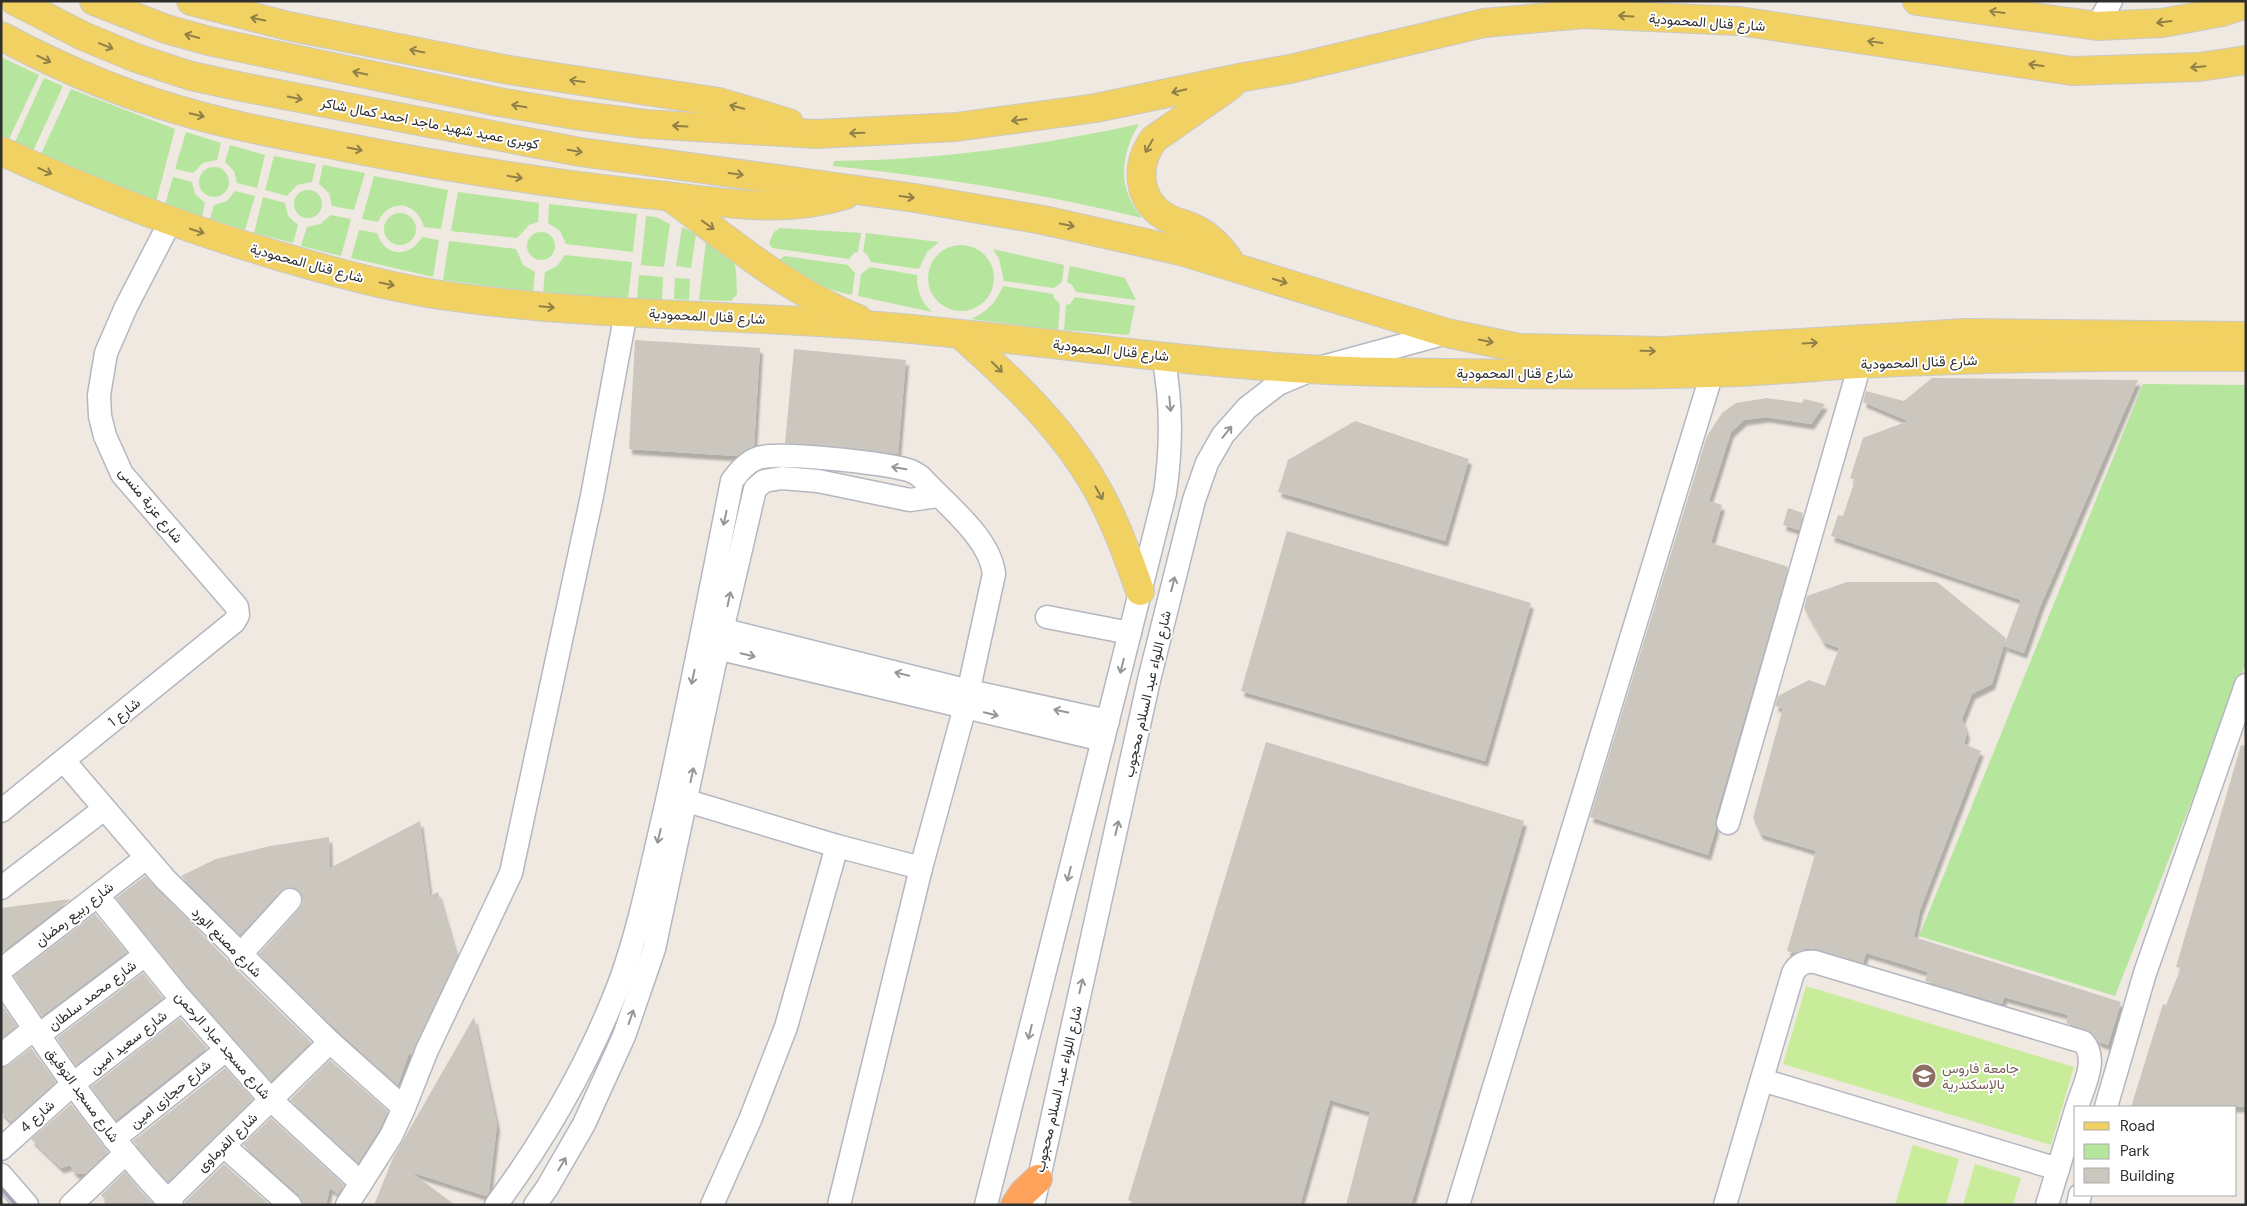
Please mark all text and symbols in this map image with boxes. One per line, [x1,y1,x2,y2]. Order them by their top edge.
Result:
one-way arrow [1989,7,2005,17]
street label: شارع قنال المحمودية [1648,9,1766,37]
one-way arrow [1619,11,1635,20]
one-way arrow [250,14,266,23]
one-way arrow [2156,17,2172,27]
one-way arrow [185,31,201,40]
one-way arrow [1867,36,1883,46]
one-way arrow [98,42,113,51]
one-way arrow [410,46,426,55]
one-way arrow [37,54,52,64]
one-way arrow [2028,60,2044,70]
one-way arrow [2190,62,2206,72]
one-way arrow [353,68,369,77]
one-way arrow [569,76,585,86]
one-way arrow [1172,87,1188,96]
one-way arrow [286,93,302,103]
street label: كوبرى عميد شهيد ماجد احمد كمال شاكر [318,93,541,154]
one-way arrow [512,100,528,110]
one-way arrow [730,102,746,111]
one-way arrow [188,111,204,120]
one-way arrow [1012,115,1028,125]
one-way arrow [673,122,689,131]
one-way arrow [850,128,866,138]
one-way arrow [1144,139,1154,154]
one-way arrow [347,145,363,155]
one-way arrow [566,146,582,156]
one-way arrow [37,167,52,177]
one-way arrow [727,169,743,179]
one-way arrow [507,172,523,182]
one-way arrow [899,192,915,202]
one-way arrow [701,220,715,230]
one-way arrow [1059,221,1075,230]
one-way arrow [188,226,204,236]
street label: شارع قنال المحمودية [248,239,366,289]
one-way arrow [1271,277,1287,286]
one-way arrow [378,280,394,289]
one-way arrow [539,302,555,312]
street label: شارع قنال المحمودية [648,304,766,330]
street label: شارع قنال المحمودية [1052,335,1170,367]
one-way arrow [1478,337,1494,346]
one-way arrow [1802,338,1818,347]
one-way arrow [1640,346,1656,355]
street label: شارع قنال المحمودية [1860,351,1978,375]
one-way arrow [991,361,1003,374]
street label: شارع قنال المحمودية [1457,364,1573,384]
one-way arrow [1165,396,1175,412]
one-way arrow [1221,426,1232,439]
street label: شارع عزبة منسى [113,463,187,548]
one-way arrow [892,463,908,473]
one-way arrow [1094,485,1104,500]
one-way arrow [720,509,729,525]
one-way arrow [1169,577,1178,593]
one-way arrow [725,591,735,607]
street label: شارع اللواء عبد السلام محجوب [1119,609,1177,780]
one-way arrow [739,651,755,660]
one-way arrow [1117,657,1126,673]
one-way arrow [688,669,698,685]
one-way arrow [895,669,911,678]
street label: شارع 1 [104,694,145,732]
one-way arrow [1053,706,1069,715]
one-way arrow [983,710,999,719]
one-way arrow [688,767,697,783]
one-way arrow [1113,820,1122,836]
one-way arrow [654,827,663,843]
one-way arrow [1064,866,1074,882]
street label: شارع ربيع رمضان [31,878,118,952]
street label: شارع مصنع الورد [187,903,266,982]
street label: شارع محمد سلطان [44,956,141,1036]
one-way arrow [1077,979,1086,995]
street label: شارع مسجد عباد الرحمن [170,987,275,1104]
street label: شارع اللواء عبد السلام محجوب [1030,1004,1088,1175]
street label: شارع سعيد امين [86,1006,172,1079]
one-way arrow [627,1010,636,1025]
one-way arrow [1025,1023,1034,1039]
street label: شارع مسجد التوفيق [41,1044,123,1147]
street label: شارع حجازى امين [126,1056,215,1134]
place label: جامعة فاروس بالإسكندرية [1942,1059,2019,1094]
school or university icon: جامعة فاروس بالإسكندرية [1911,1063,1937,1089]
street label: شارع 4 [16,1096,59,1138]
legend [2074,1106,2237,1196]
street label: شارع الفرماوى [193,1109,263,1177]
text: Road [2120,1116,2155,1136]
text: Park [2120,1141,2150,1161]
one-way arrow [558,1157,568,1171]
text: Building [2120,1166,2175,1186]

